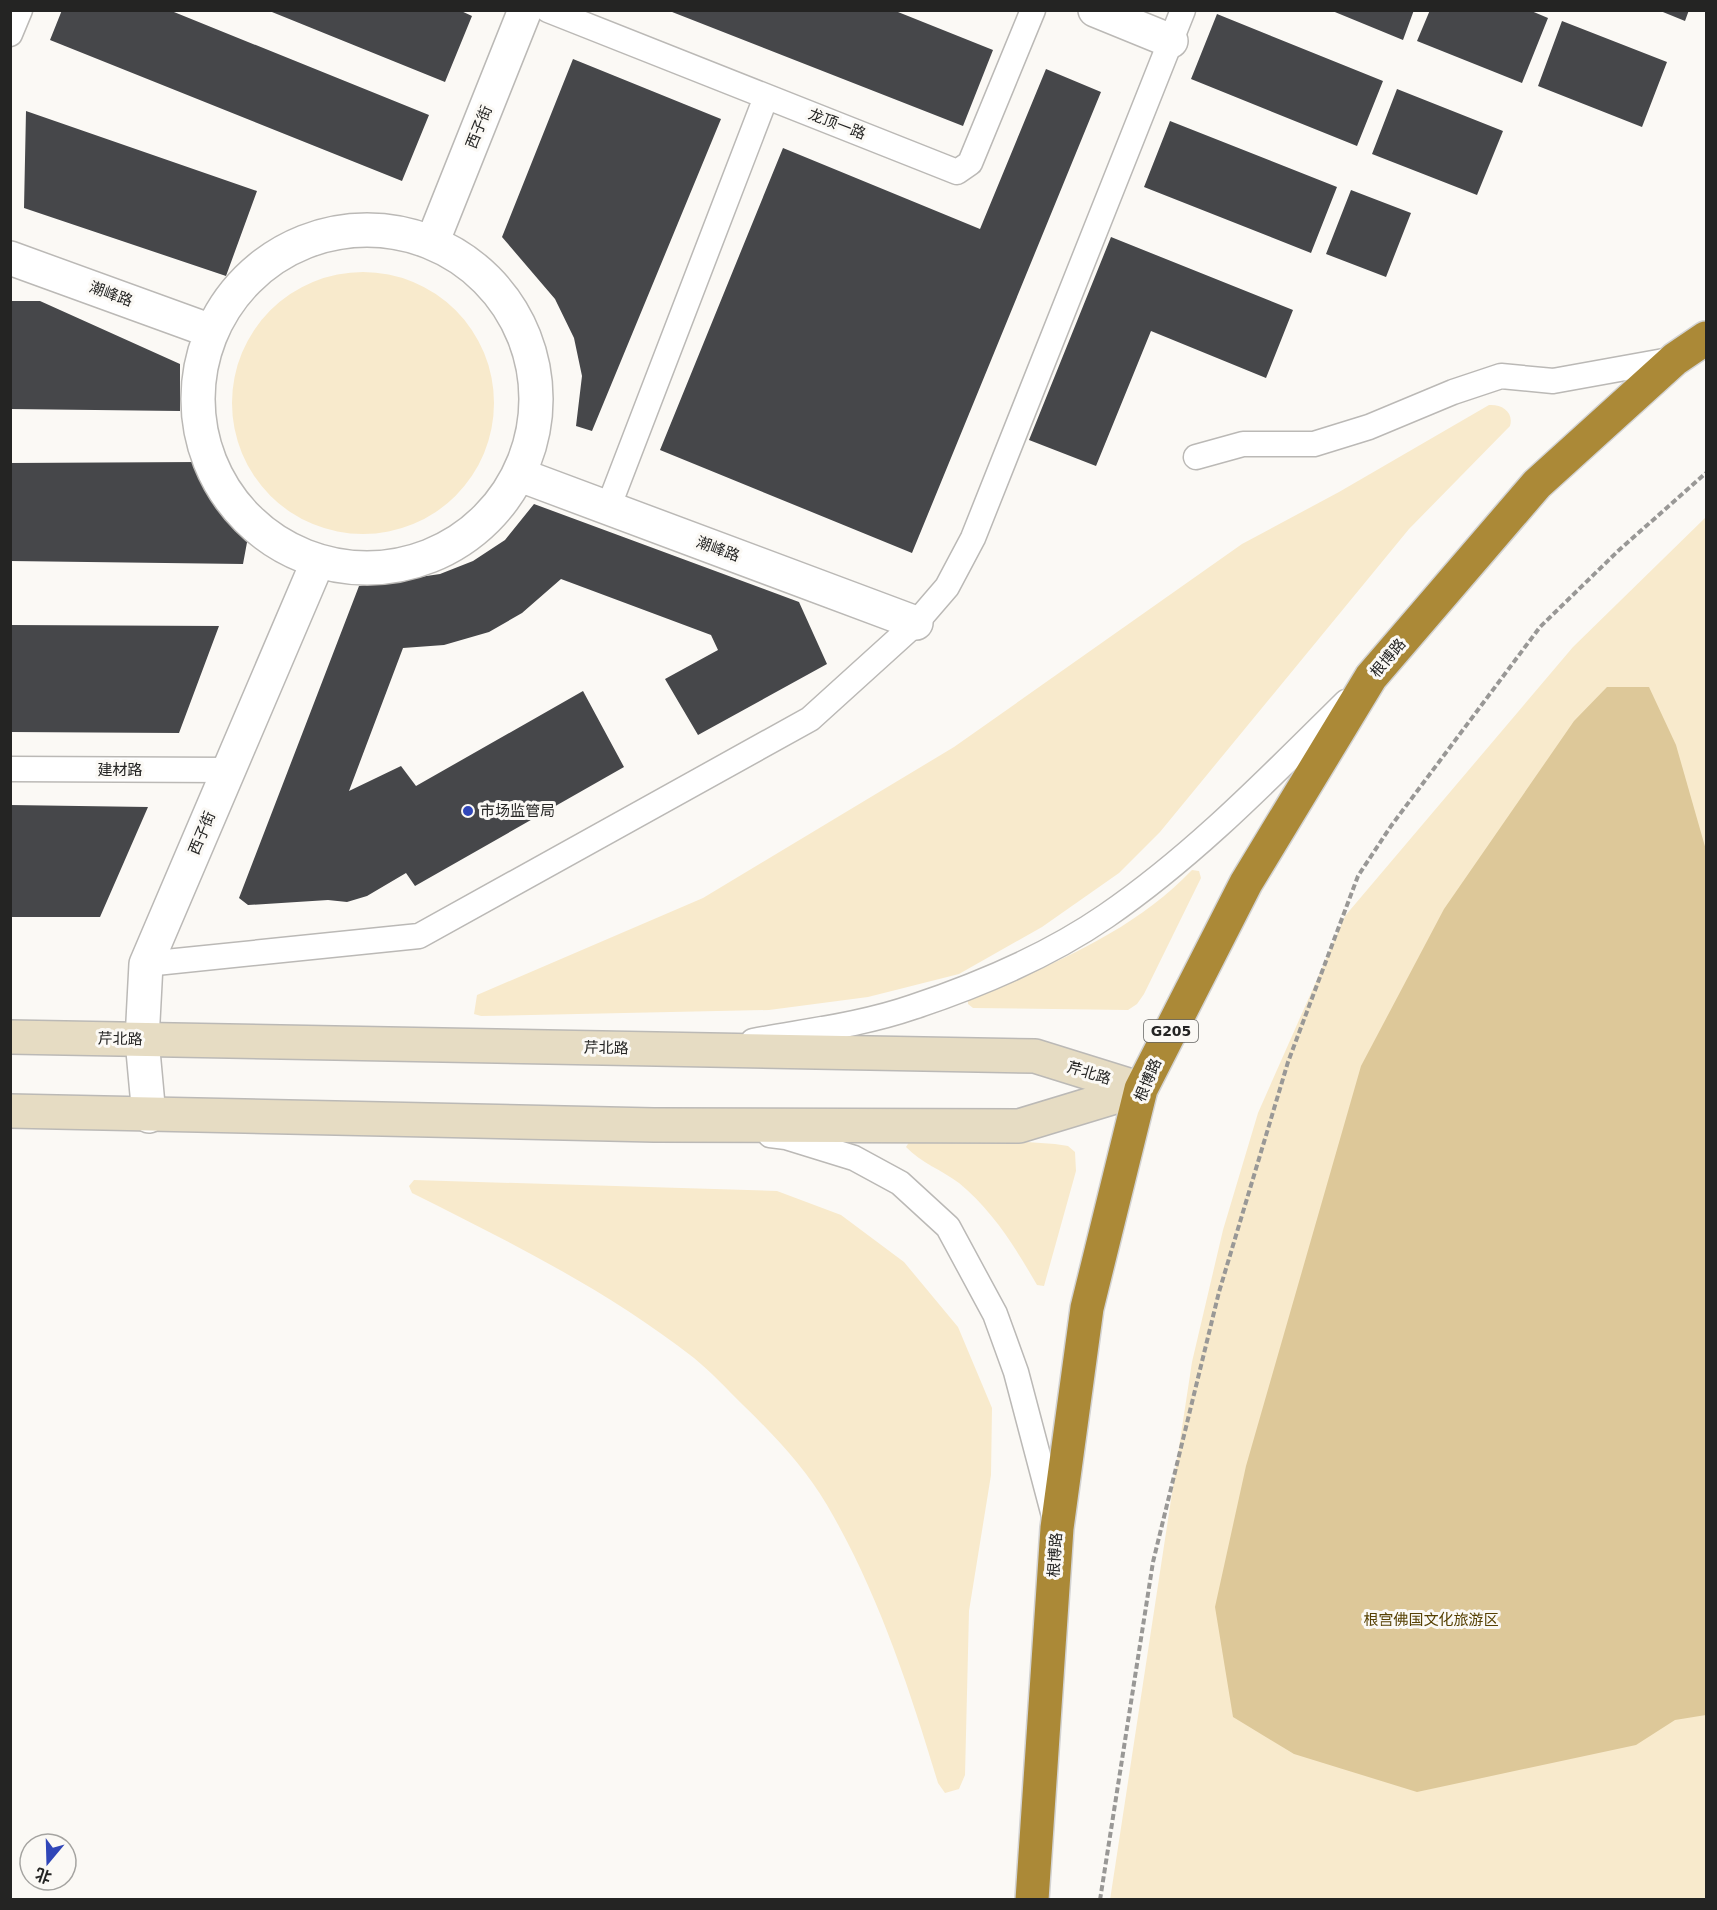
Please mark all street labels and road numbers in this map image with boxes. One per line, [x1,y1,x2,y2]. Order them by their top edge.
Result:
street label: 西子街 [462,103,496,151]
street label: 龙顶一路 [806,105,868,143]
street label: 潮峰路 [87,278,135,310]
street label: 潮峰路 [694,533,742,565]
street label: 根博路 [1367,635,1409,681]
street label: 建材路 [97,761,143,779]
street label: 西子街 [185,809,219,857]
road number: G205 [1144,1020,1198,1042]
street label: 芹北路 [97,1030,143,1048]
street label: 芹北路 [583,1039,629,1057]
street label: 根博路 [1131,1056,1165,1104]
street label: 芹北路 [1065,1058,1113,1088]
street label: 根博路 [1044,1532,1066,1578]

